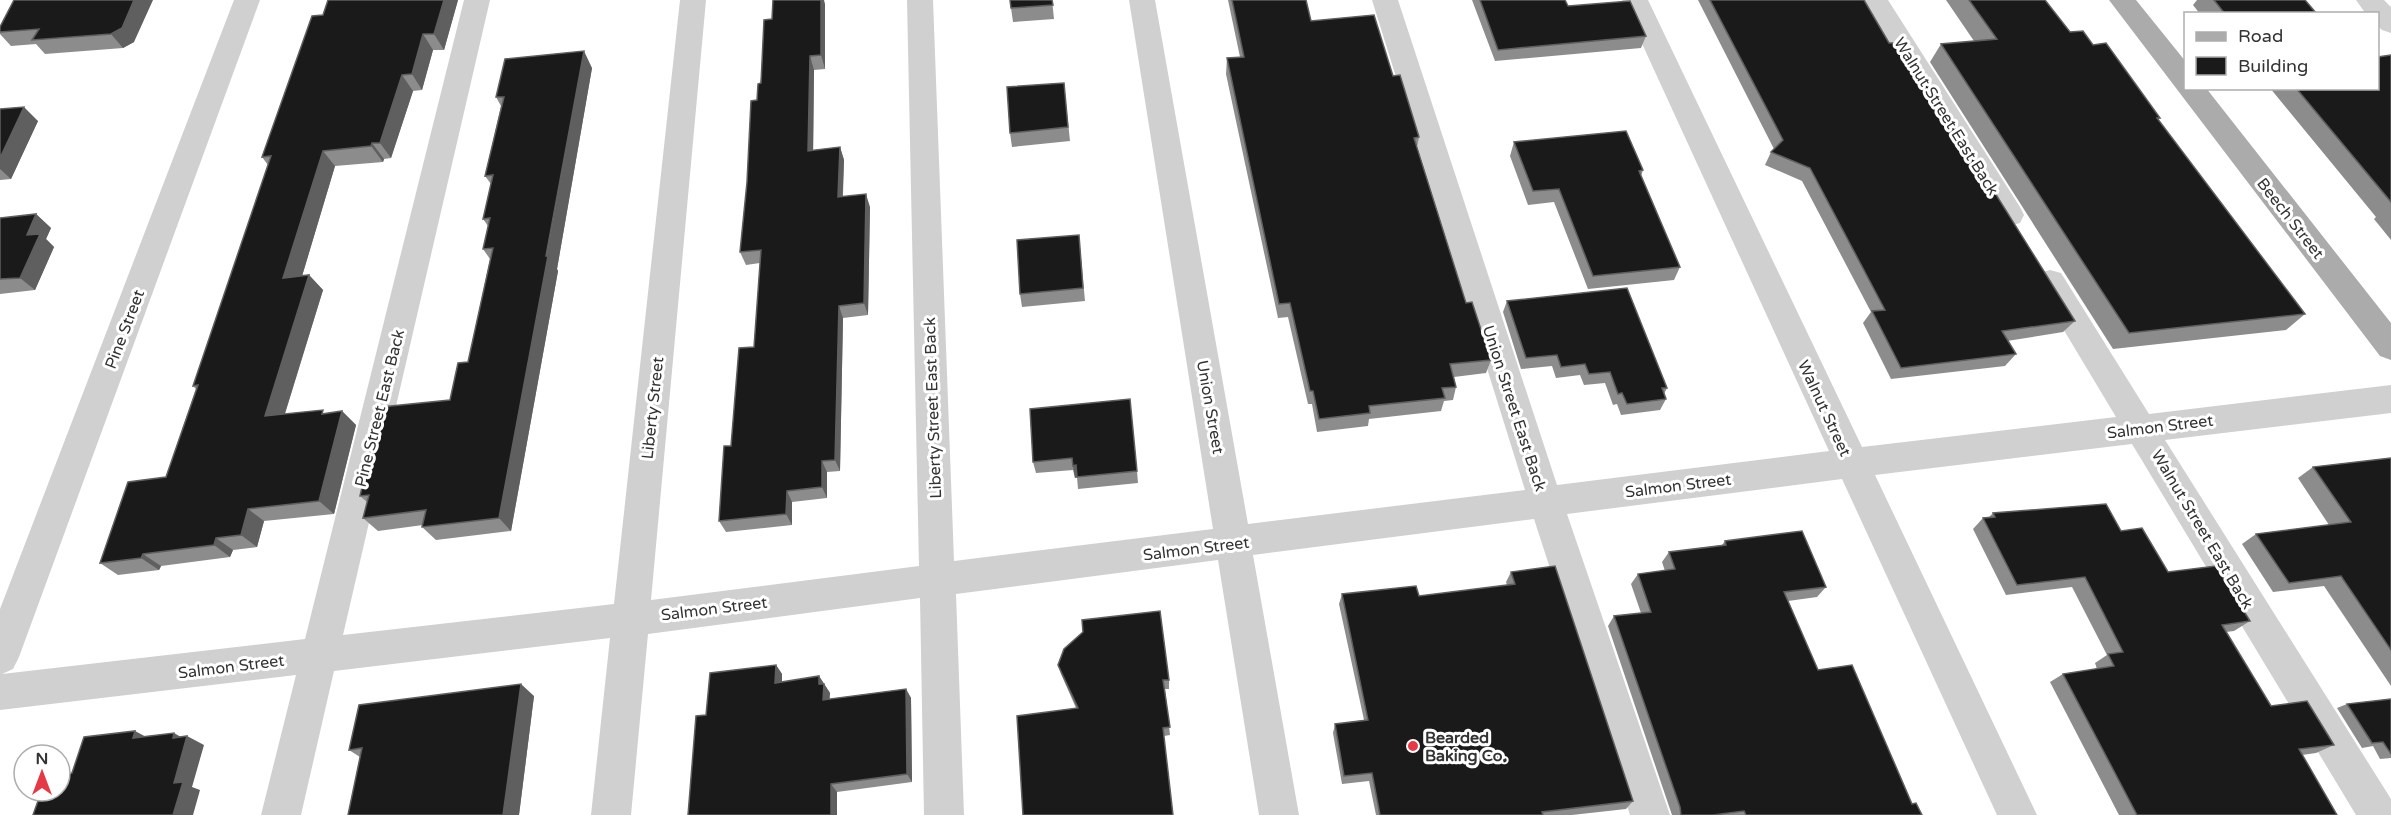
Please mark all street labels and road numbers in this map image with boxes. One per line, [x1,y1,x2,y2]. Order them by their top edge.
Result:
street label: Walnut Street East Back [1889,34,2003,199]
street label: Beech Street [2252,174,2328,263]
street label: Pine Street [101,287,149,372]
street label: Liberty Street East Back [920,317,946,499]
street label: Union Street East Back [1478,323,1550,494]
street label: Pine Street East Back [351,327,409,489]
street label: Liberty Street [638,356,668,460]
street label: Walnut Street [1793,357,1855,460]
street label: Union Street [1192,359,1228,456]
street label: Salmon Street [2106,411,2214,443]
street label: Walnut Street East Back [2147,446,2258,613]
street label: Salmon Street [1624,470,1732,502]
street label: Salmon Street [1142,533,1250,565]
street label: Salmon Street [660,593,768,625]
street label: Salmon Street [177,651,285,683]

